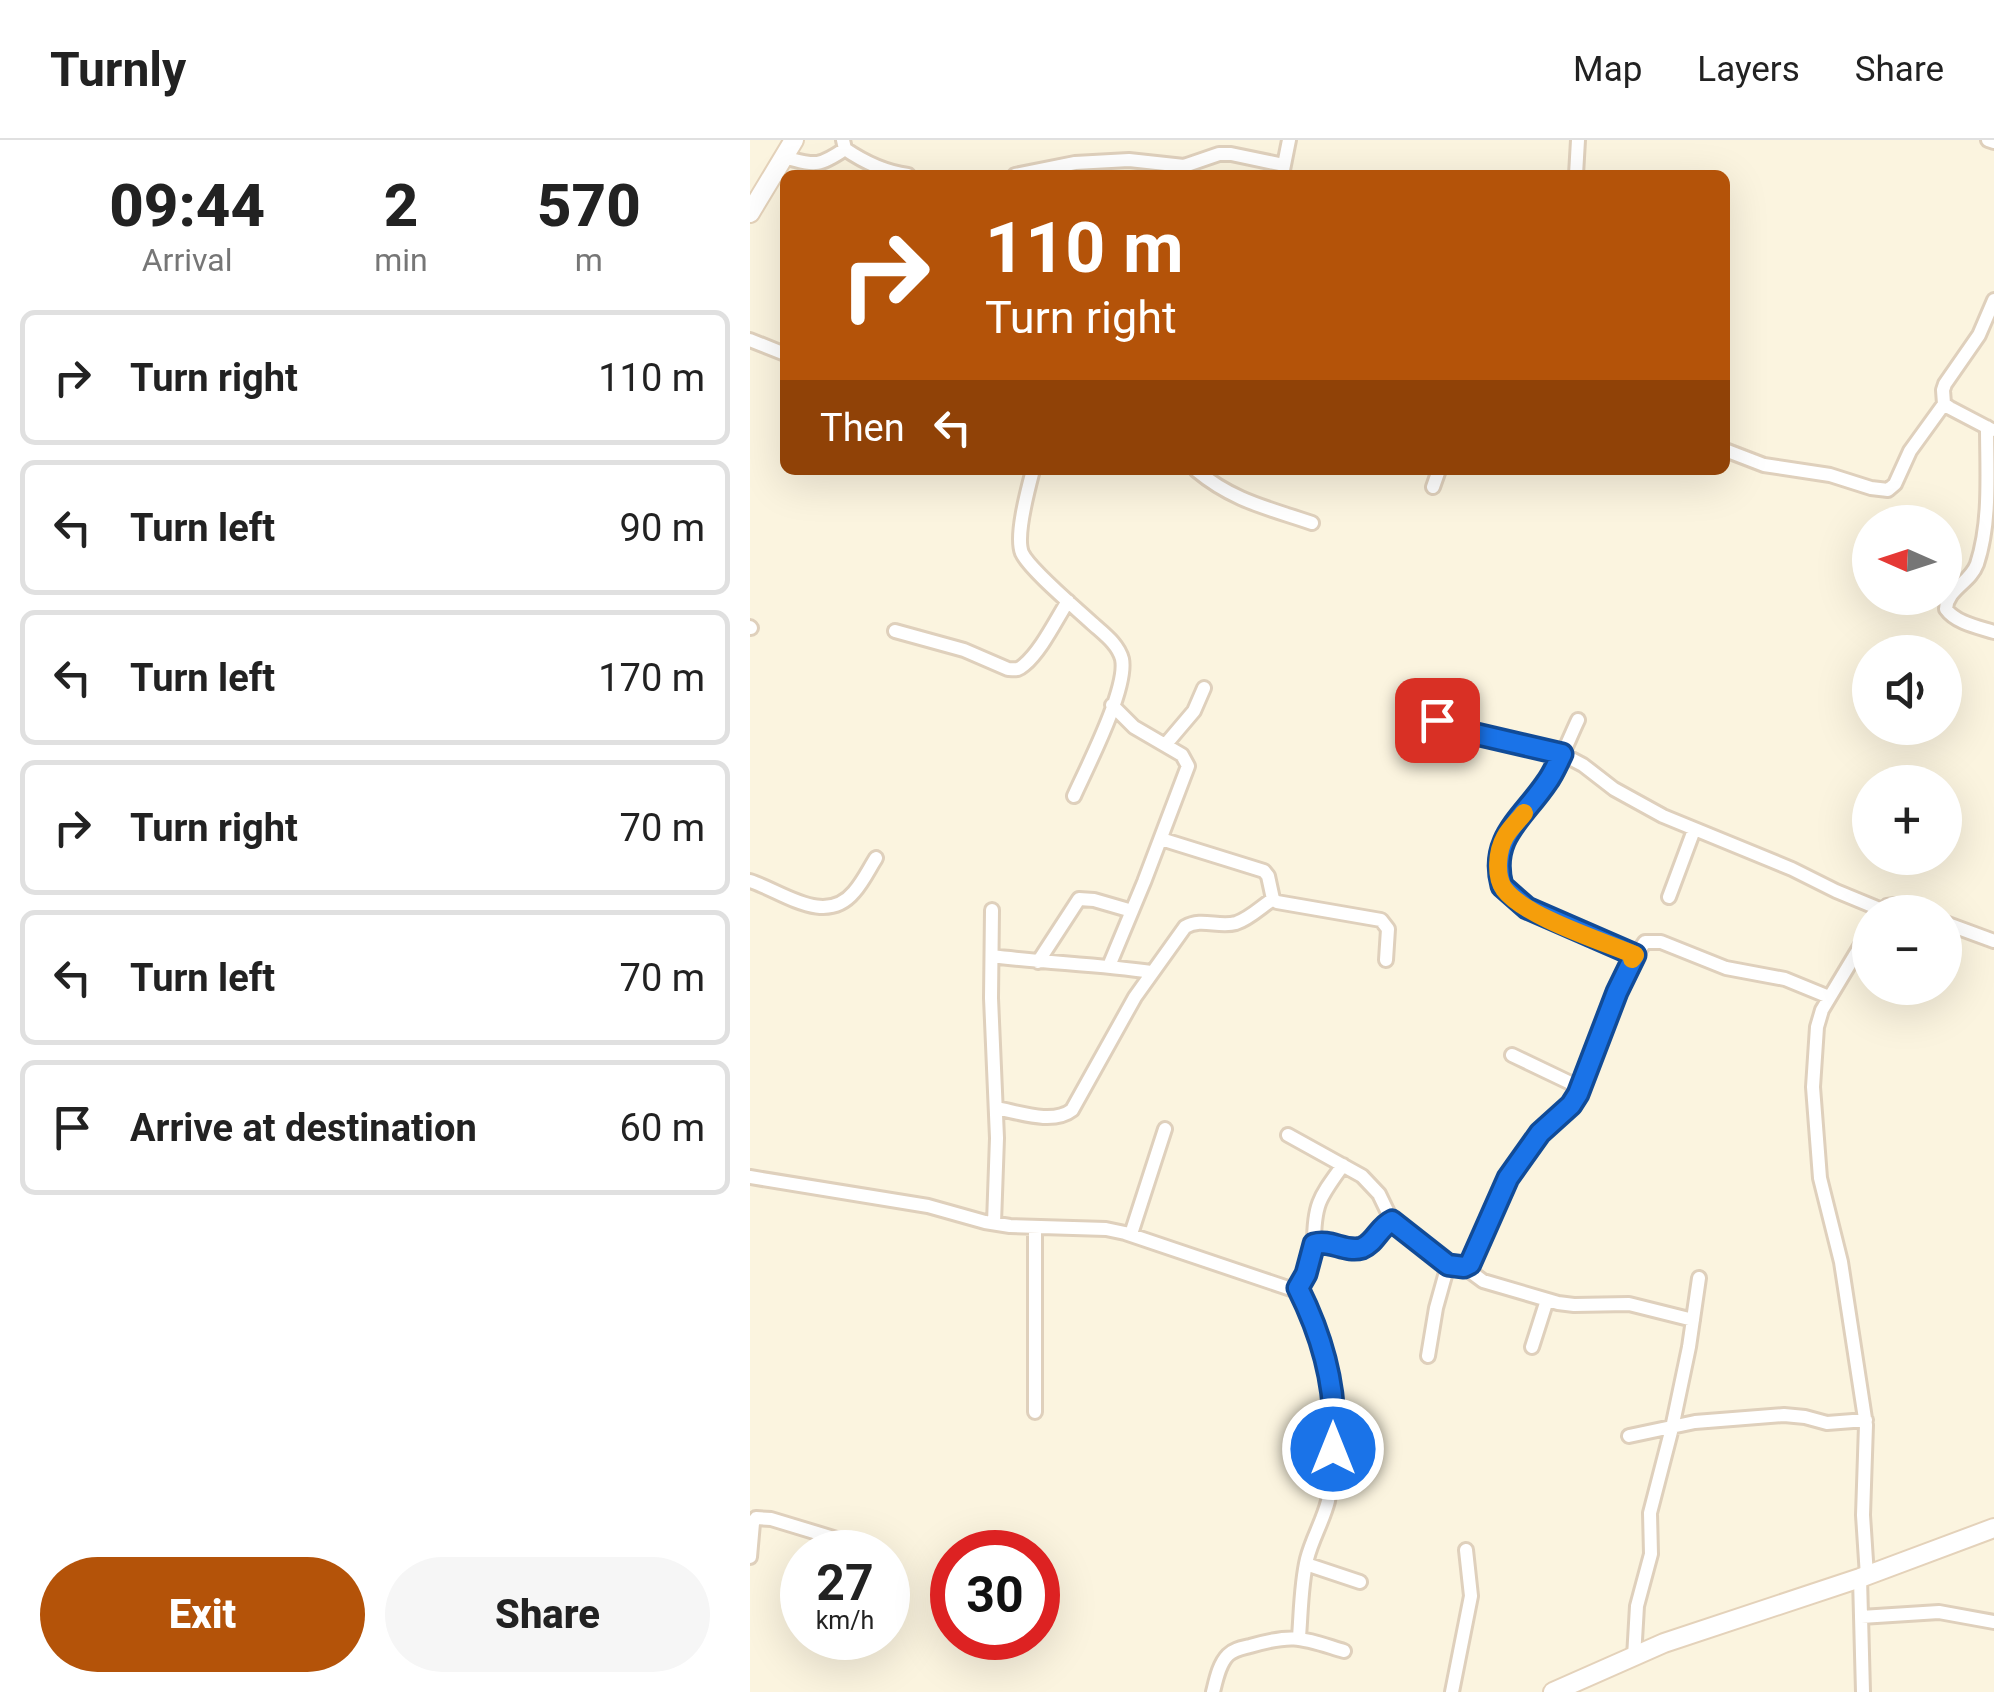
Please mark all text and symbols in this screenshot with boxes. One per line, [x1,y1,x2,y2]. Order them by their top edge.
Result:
text: Turnly [50,41,186,98]
text: Map [1573,49,1642,90]
text: Layers [1697,49,1800,90]
text: Share [1855,49,1944,90]
text: 09:44 [109,170,265,241]
text: 2 [384,170,418,241]
text: 570 [537,170,641,241]
text: 110 m [985,207,1184,289]
icon: right [820,210,950,340]
text: Arrival [142,241,233,279]
text: min [374,241,428,279]
text: m [575,241,603,279]
text: Turn right [985,291,1177,344]
icon: right [45,350,100,405]
text: Turn right [130,356,298,400]
text: 110 m [598,356,705,400]
icon: left [925,400,980,455]
text: Then [820,406,905,450]
icon: left [45,500,100,555]
north arrow [1852,505,1962,615]
map controls [1852,505,1962,1005]
text: Turn left [130,506,275,550]
text: 90 m [620,506,705,550]
button: sound [1852,635,1962,745]
icon: left [45,650,100,705]
text: Turn left [130,656,275,700]
text: 170 m [598,656,705,700]
pin [1395,678,1480,763]
icon: arrive [1410,693,1465,748]
button: + [1852,765,1962,875]
icon: right [45,800,100,855]
text: Turn right [130,806,298,850]
text: 70 m [620,806,705,850]
button: − [1852,895,1962,1005]
icon: left [45,950,100,1005]
text: Turn left [130,956,275,1000]
text: 70 m [620,956,705,1000]
icon: arrive [45,1100,100,1155]
text: Arrive at destination [130,1106,477,1150]
text: 60 m [620,1106,705,1150]
position arrow [1281,1397,1385,1501]
speed limit sign: 30 [930,1530,1060,1660]
text: 27 [816,1554,874,1612]
button: Exit [40,1557,365,1672]
button: Share [385,1557,710,1672]
text: km/h [816,1606,874,1635]

